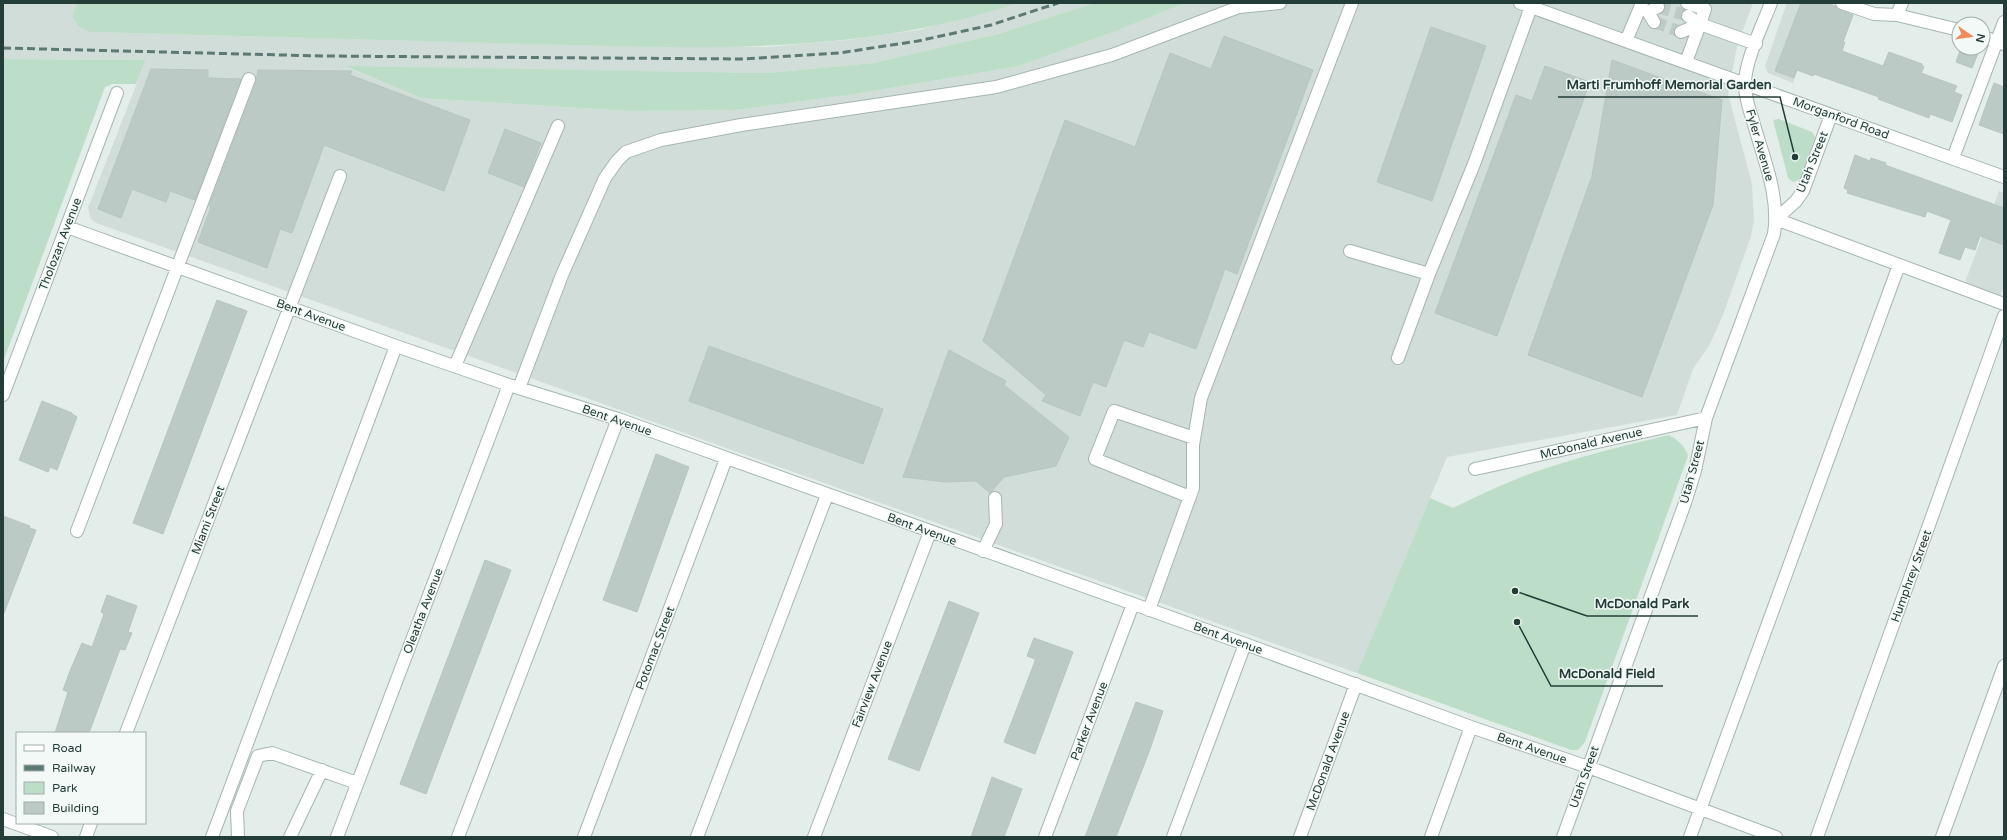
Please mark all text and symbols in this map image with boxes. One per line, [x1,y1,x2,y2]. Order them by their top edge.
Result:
north arrow [1951,16,1991,56]
text: N [1973,32,1988,44]
callout: Marti Frumhoff Memorial Garden [1558,72,1780,97]
text: Marti Frumhoff Memorial Garden [1566,77,1772,93]
street label: Morganford Road [1791,94,1891,142]
street label: Fyler Avenue [1743,107,1777,183]
street label: Utah Street [1793,129,1831,195]
street label: Tholozan Avenue [36,195,84,292]
street label: Bent Avenue [274,296,348,334]
street label: Bent Avenue [580,402,654,439]
street label: McDonald Avenue [1538,424,1644,462]
street label: Utah Street [1677,438,1707,505]
street label: Miami Street [188,483,228,556]
street label: Bent Avenue [885,510,959,548]
street label: Humphrey Street [1888,528,1934,624]
street label: Oleatha Avenue [400,566,446,656]
callout: McDonald Park [1587,591,1698,616]
text: McDonald Park [1595,596,1689,612]
street label: Potomac Street [633,604,678,692]
street label: Bent Avenue [1191,619,1265,657]
street label: Fairview Avenue [849,638,895,730]
callout: McDonald Field [1551,661,1663,686]
text: McDonald Field [1559,666,1655,682]
street label: Parker Avenue [1068,680,1110,762]
street label: McDonald Avenue [1304,709,1353,813]
street label: Bent Avenue [1495,730,1569,767]
legend [16,732,146,824]
text: Road [52,741,82,755]
street label: Utah Street [1566,744,1602,810]
text: Railway [52,761,96,775]
text: Park [52,781,78,795]
text: Building [52,801,99,815]

